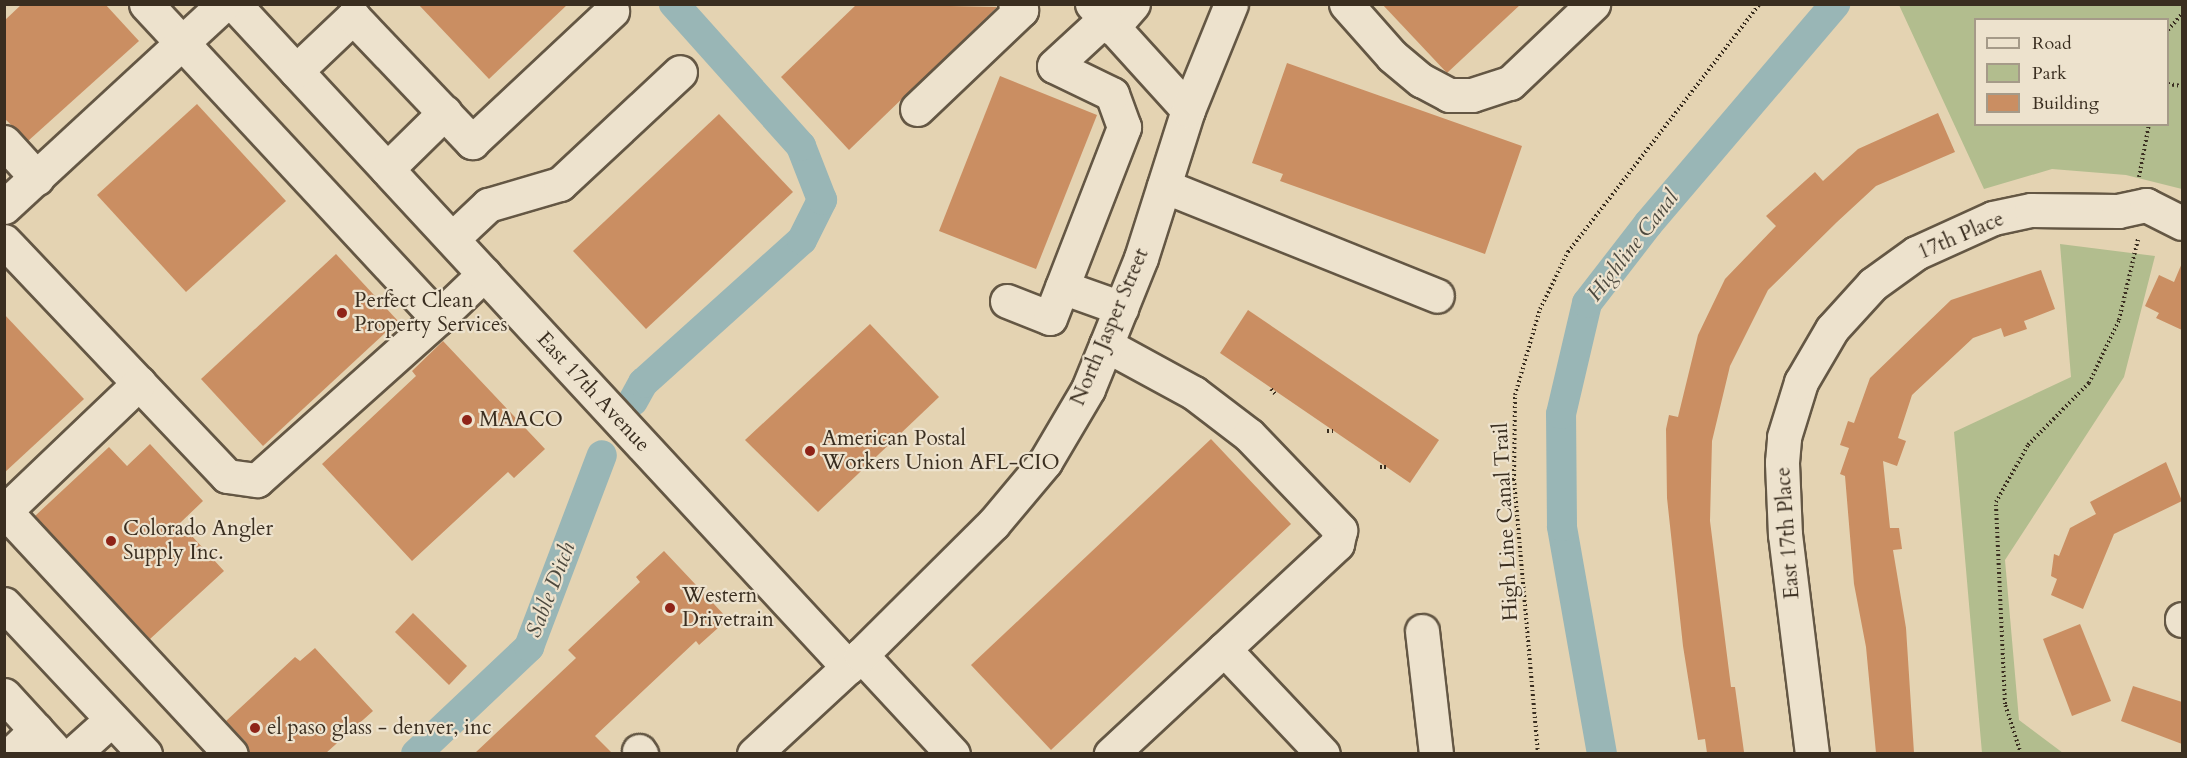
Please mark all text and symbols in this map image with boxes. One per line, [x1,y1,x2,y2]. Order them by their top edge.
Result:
legend [1974,18,2169,126]
text: Road [2032,31,2072,56]
text: Park [2032,61,2067,86]
text: Building [2032,91,2099,116]
water label: Highline Canal [1582,185,1684,307]
street label: 17th Place [1914,207,2008,265]
street label: North Jasper Street [1065,245,1155,409]
place label: Perfect Clean Property Services [354,288,508,338]
marker: Perfect Clean Property Services [335,306,349,320]
street label: East 17th Avenue [531,327,655,457]
place label: MAACO [479,407,563,433]
marker: MAACO [460,413,474,427]
street label: High Line Canal Trail [1488,422,1524,622]
place label: American Postal Workers Union AFL-CIO [822,426,1060,476]
marker: American Postal Workers Union AFL-CIO [803,444,817,458]
street label: East 17th Place [1771,466,1805,600]
place label: Colorado Angler Supply Inc. [123,516,273,566]
marker: Colorado Angler Supply Inc. [104,534,118,548]
water label: Sable Ditch [521,539,581,641]
place label: Western Drivetrain [682,583,774,633]
marker: Western Drivetrain [663,601,677,615]
place label: el paso glass - denver, inc [267,715,492,741]
marker: el paso glass - denver, inc [248,721,262,735]

